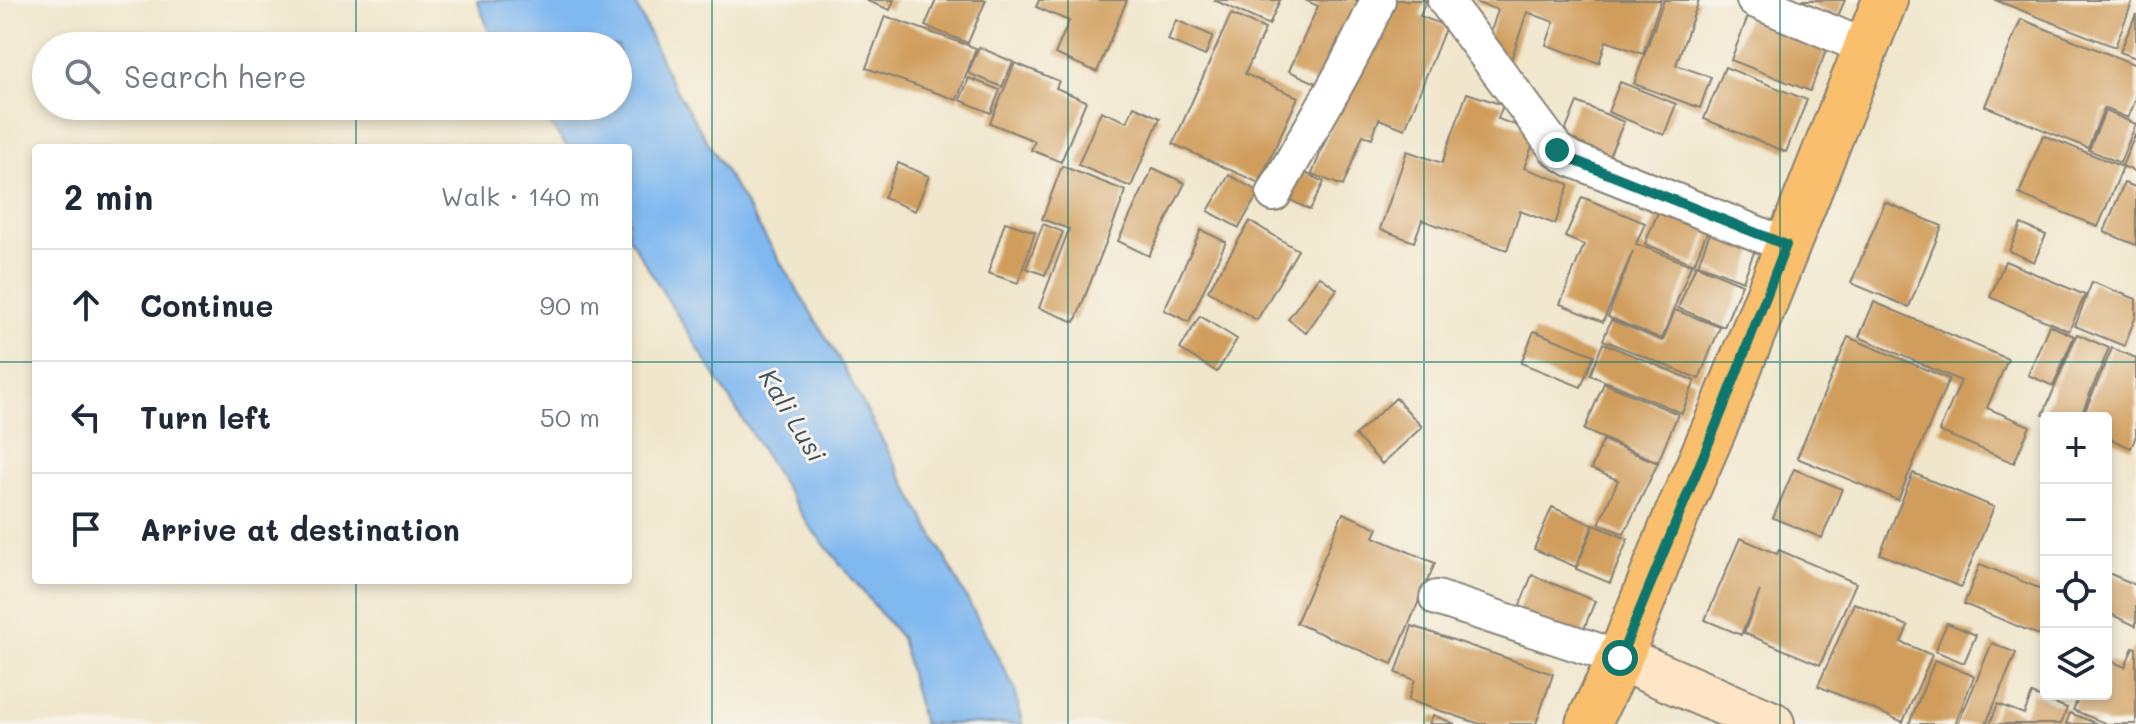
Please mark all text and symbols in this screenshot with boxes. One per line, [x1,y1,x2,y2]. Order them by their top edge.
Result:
search box [32,32,632,120]
icon: search [60,54,104,98]
text: Search here [124,56,307,96]
route end [1539,132,1575,168]
text: 2 min [64,174,153,219]
text: Walk · 140 m [441,179,600,213]
icon: ahead [64,283,108,327]
text: Continue [140,285,273,325]
text: 90 m [540,288,600,322]
water label: Kali Lusi [752,362,834,468]
icon: left [64,395,108,439]
text: Turn left [140,397,271,437]
text: 50 m [540,400,600,434]
map controls [2040,412,2112,700]
button: + [2040,412,2112,484]
button: − [2040,484,2112,556]
icon: arrive [64,507,108,551]
text: Arrive at destination [140,509,460,549]
button: locate [2040,556,2112,628]
button: layers [2040,628,2112,700]
route start [1602,640,1638,676]

